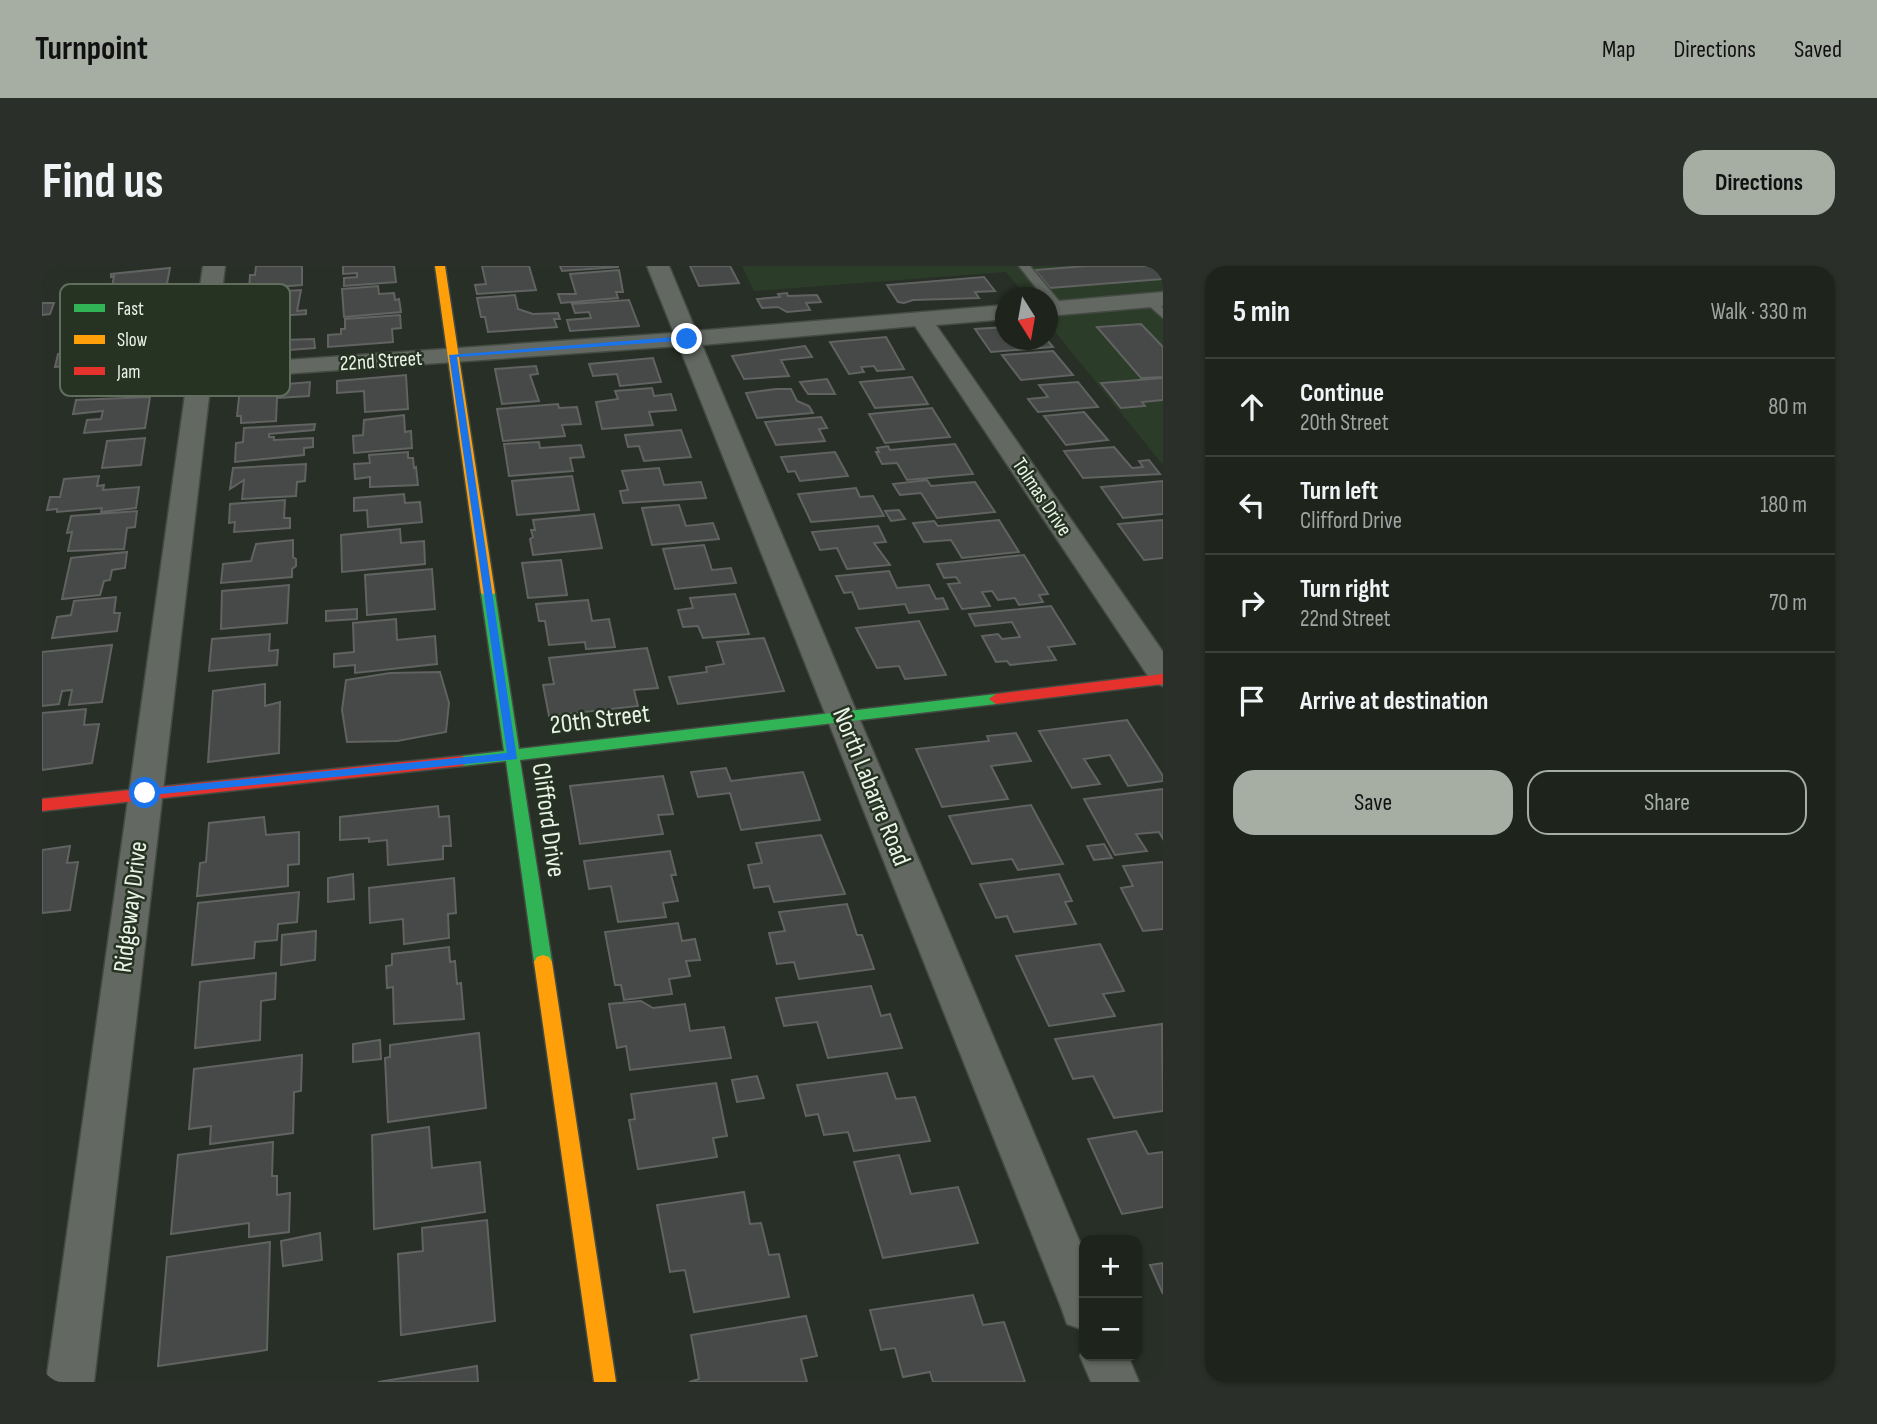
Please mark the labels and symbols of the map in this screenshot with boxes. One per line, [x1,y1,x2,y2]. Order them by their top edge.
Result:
legend [60,284,290,396]
north arrow [995,287,1058,350]
text: Fast [117,298,144,321]
route end [671,323,702,354]
text: Slow [117,329,147,352]
street label: 22nd Street [339,346,423,376]
text: Jam [116,361,140,384]
street label: Tolmas Drive [1007,453,1077,541]
street label: 20th Street [548,698,652,742]
street label: North Labarre Road [825,703,917,871]
street label: Clifford Drive [525,761,571,879]
route start [129,777,160,808]
street label: Ridgeway Drive [108,840,154,974]

